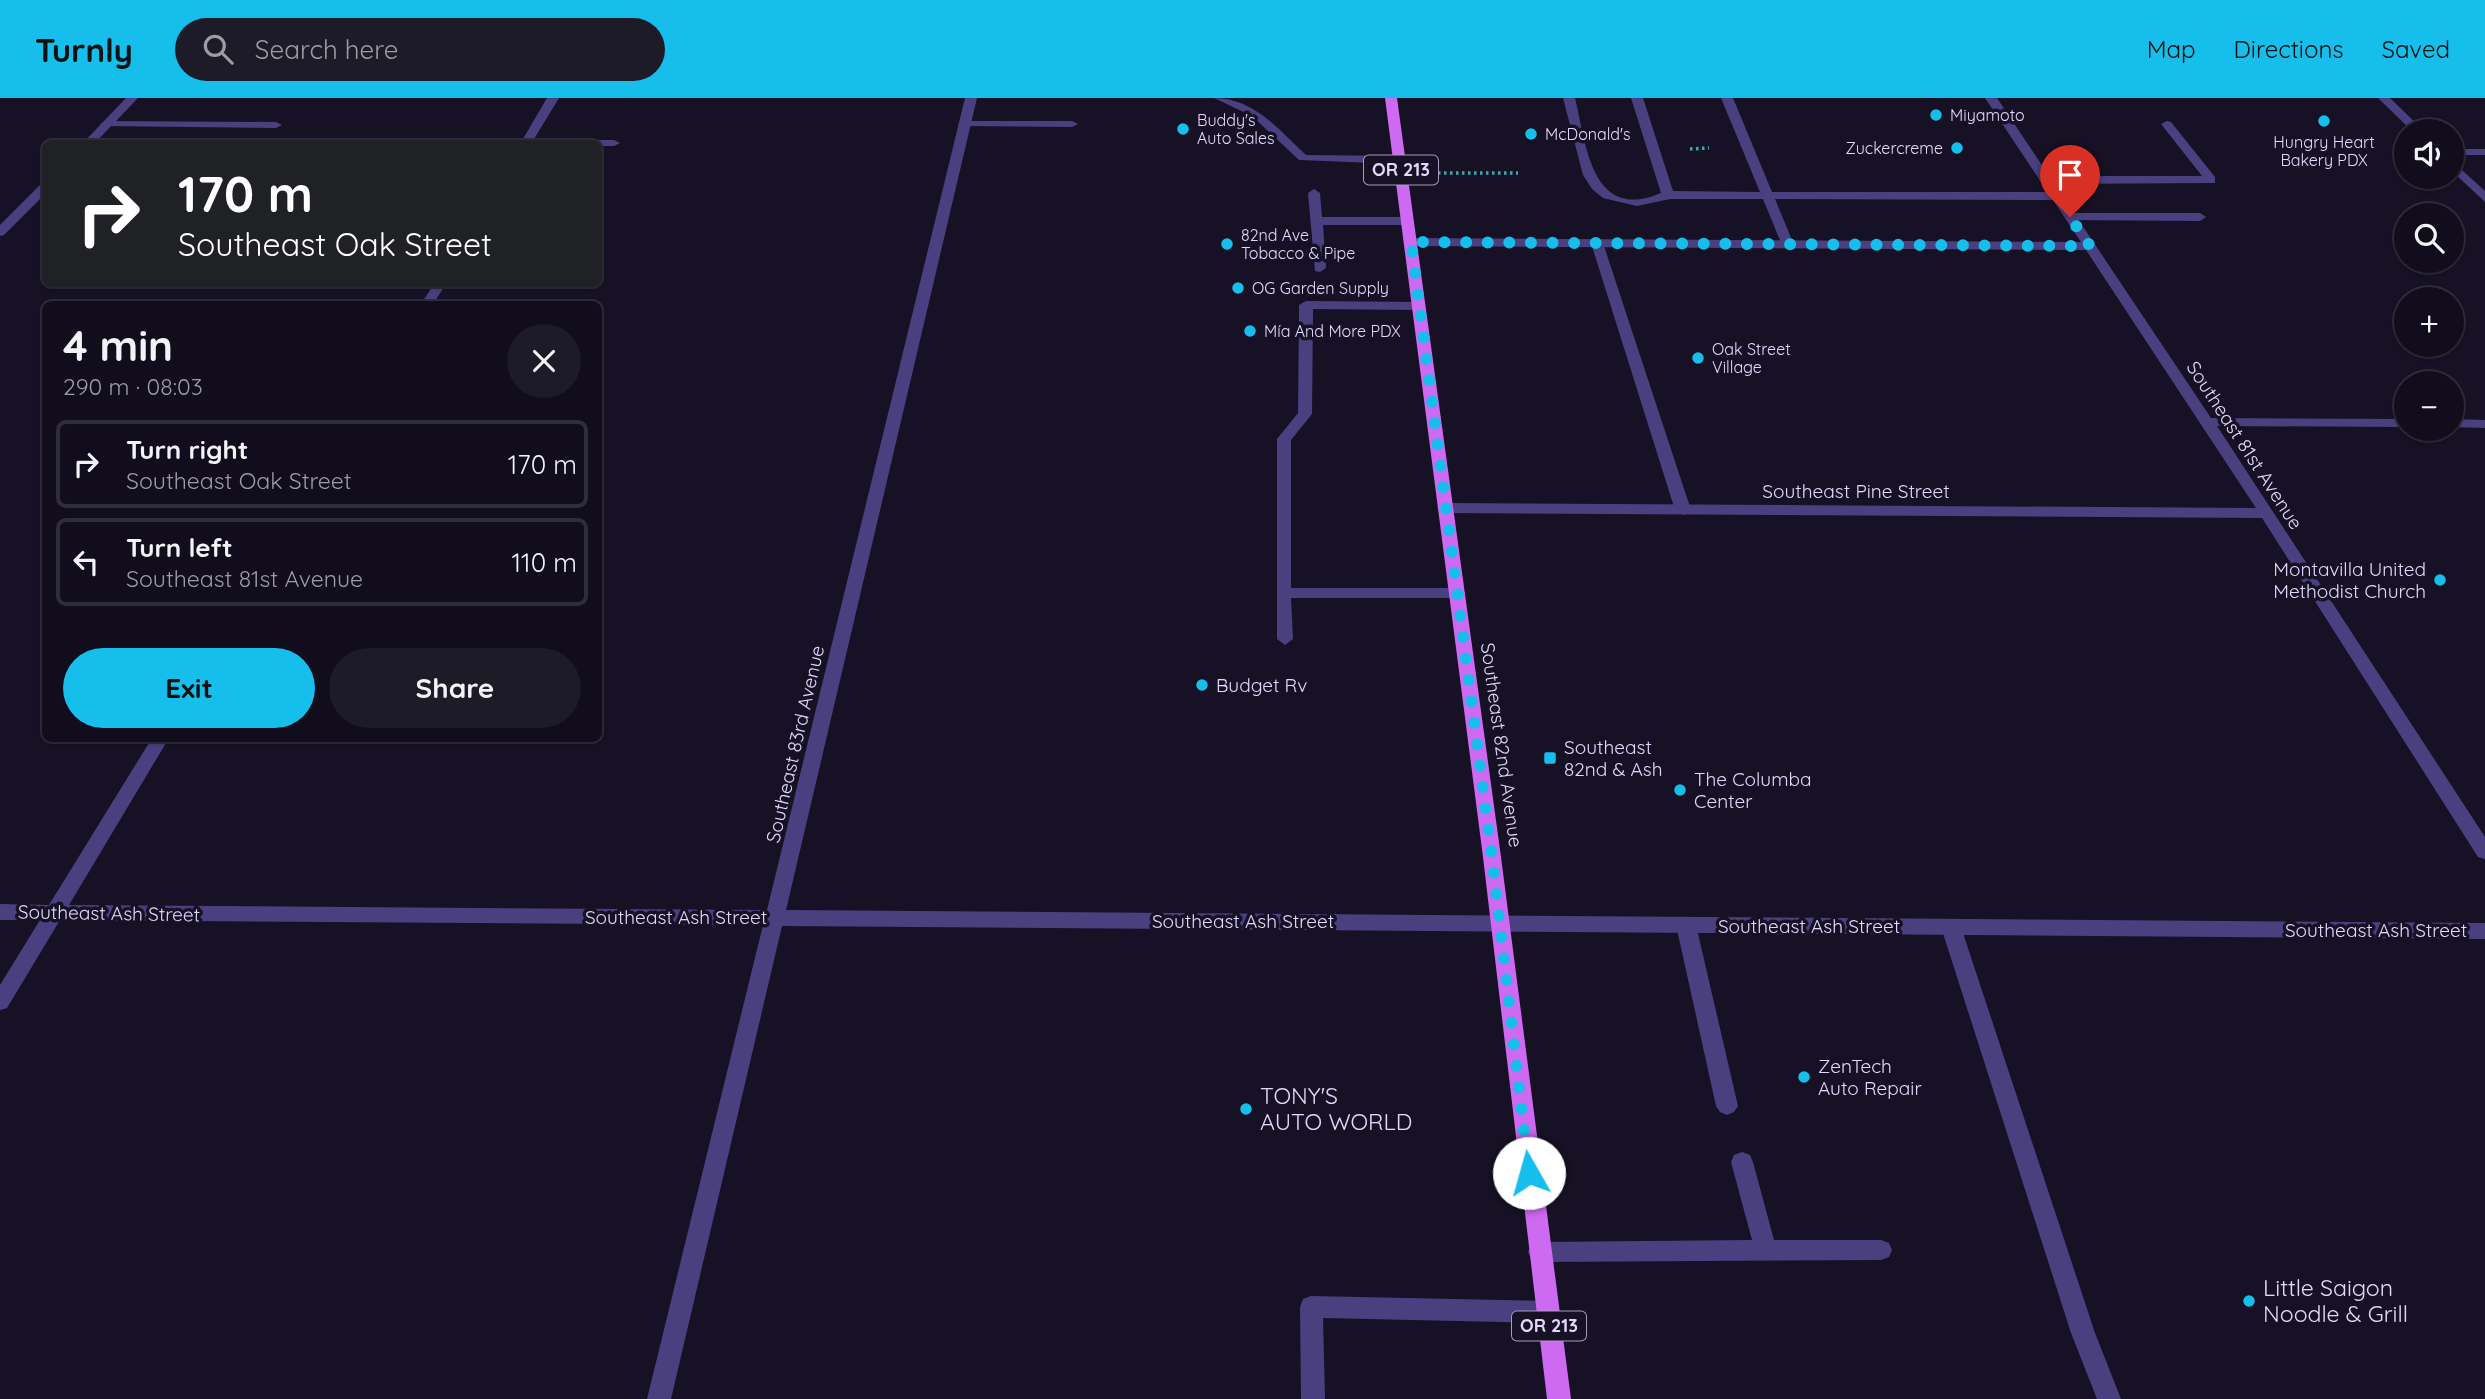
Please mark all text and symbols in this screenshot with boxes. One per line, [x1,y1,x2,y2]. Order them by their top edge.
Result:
search box [175,18,665,81]
text: Turnly [35,29,133,70]
icon: search [199,30,237,68]
text: Search here [255,33,398,66]
text: Map [2147,34,2196,64]
text: Directions [2234,34,2344,64]
text: Saved [2382,34,2450,64]
place label: Miyamoto [1950,105,2025,125]
marker: Miyamoto [1928,107,1944,123]
place label: Buddy's Auto Sales [1197,110,1274,148]
marker: Hungry Heart Bakery PDX [2316,113,2332,129]
map controls [2394,119,2464,441]
button: sound [2394,119,2464,189]
marker: Buddy's Auto Sales [1175,121,1191,137]
place label: McDonald's [1545,124,1631,144]
marker: McDonald's [1523,126,1539,142]
place label: Hungry Heart Bakery PDX [2273,132,2375,170]
place label: Zuckercreme [1846,138,1943,158]
marker: Zuckercreme [1949,140,1965,156]
pin [2040,145,2100,217]
road number: OR 213 [1364,156,1438,184]
icon: arrive [2051,156,2089,194]
text: 170 m [178,163,313,224]
icon: right [63,168,154,259]
button: search [2394,203,2464,273]
text: Southeast Oak Street [178,224,492,264]
place label: 82nd Ave Tobacco & Pipe [1241,225,1355,263]
marker: 82nd Ave Tobacco & Pipe [1219,236,1235,252]
place label: OG Garden Supply [1252,278,1389,298]
marker: OG Garden Supply [1230,280,1246,296]
button: + [2394,287,2464,357]
text: 4 min [63,319,173,372]
place label: Mía And More PDX [1264,321,1401,341]
marker: Mía And More PDX [1242,323,1258,339]
button: close [507,324,581,398]
place label: Oak Street Village [1712,339,1791,377]
marker: Oak Street Village [1690,350,1706,366]
street label: Southeast 81st Avenue [2182,356,2308,534]
button: − [2394,371,2464,441]
text: 290 m · 08:03 [63,372,203,401]
text: Turn right [126,433,248,466]
icon: right [67,445,105,483]
text: 170 m [508,448,577,481]
text: Southeast Oak Street [126,466,352,495]
street label: Southeast Pine Street [1762,479,1950,503]
text: Turn left [126,531,233,564]
icon: left [67,543,105,581]
text: 110 m [511,546,577,579]
place label: Montavilla United Methodist Church [2273,557,2426,603]
text: Southeast 81st Avenue [126,564,363,593]
marker: Montavilla United Methodist Church [2432,572,2448,588]
street label: Southeast 82nd Avenue [1476,641,1528,849]
street label: Southeast 83rd Avenue [761,643,829,845]
button: Exit [63,648,315,728]
button: Share [329,648,581,728]
place label: Budget Rv [1216,673,1307,697]
marker: Budget Rv [1194,677,1210,693]
place label: Southeast 82nd & Ash [1564,735,1663,781]
marker: Southeast 82nd & Ash [1542,750,1558,766]
place label: The Columba Center [1694,767,1812,813]
marker: The Columba Center [1672,782,1688,798]
street label: Southeast Ash Street [18,899,200,927]
street label: Southeast Ash Street [585,905,767,929]
street label: Southeast Ash Street [1152,909,1334,933]
street label: Southeast Ash Street [1718,914,1900,938]
street label: Southeast Ash Street [2285,918,2467,942]
place label: ZenTech Auto Repair [1818,1054,1922,1100]
marker: ZenTech Auto Repair [1796,1069,1812,1085]
place label: TONY'S AUTO WORLD [1260,1081,1412,1136]
marker: TONY'S AUTO WORLD [1238,1101,1254,1117]
position arrow [1492,1136,1566,1210]
place label: Little Saigon Noodle & Grill [2263,1273,2408,1328]
marker: Little Saigon Noodle & Grill [2241,1293,2257,1309]
road number: OR 213 [1512,1311,1586,1340]

